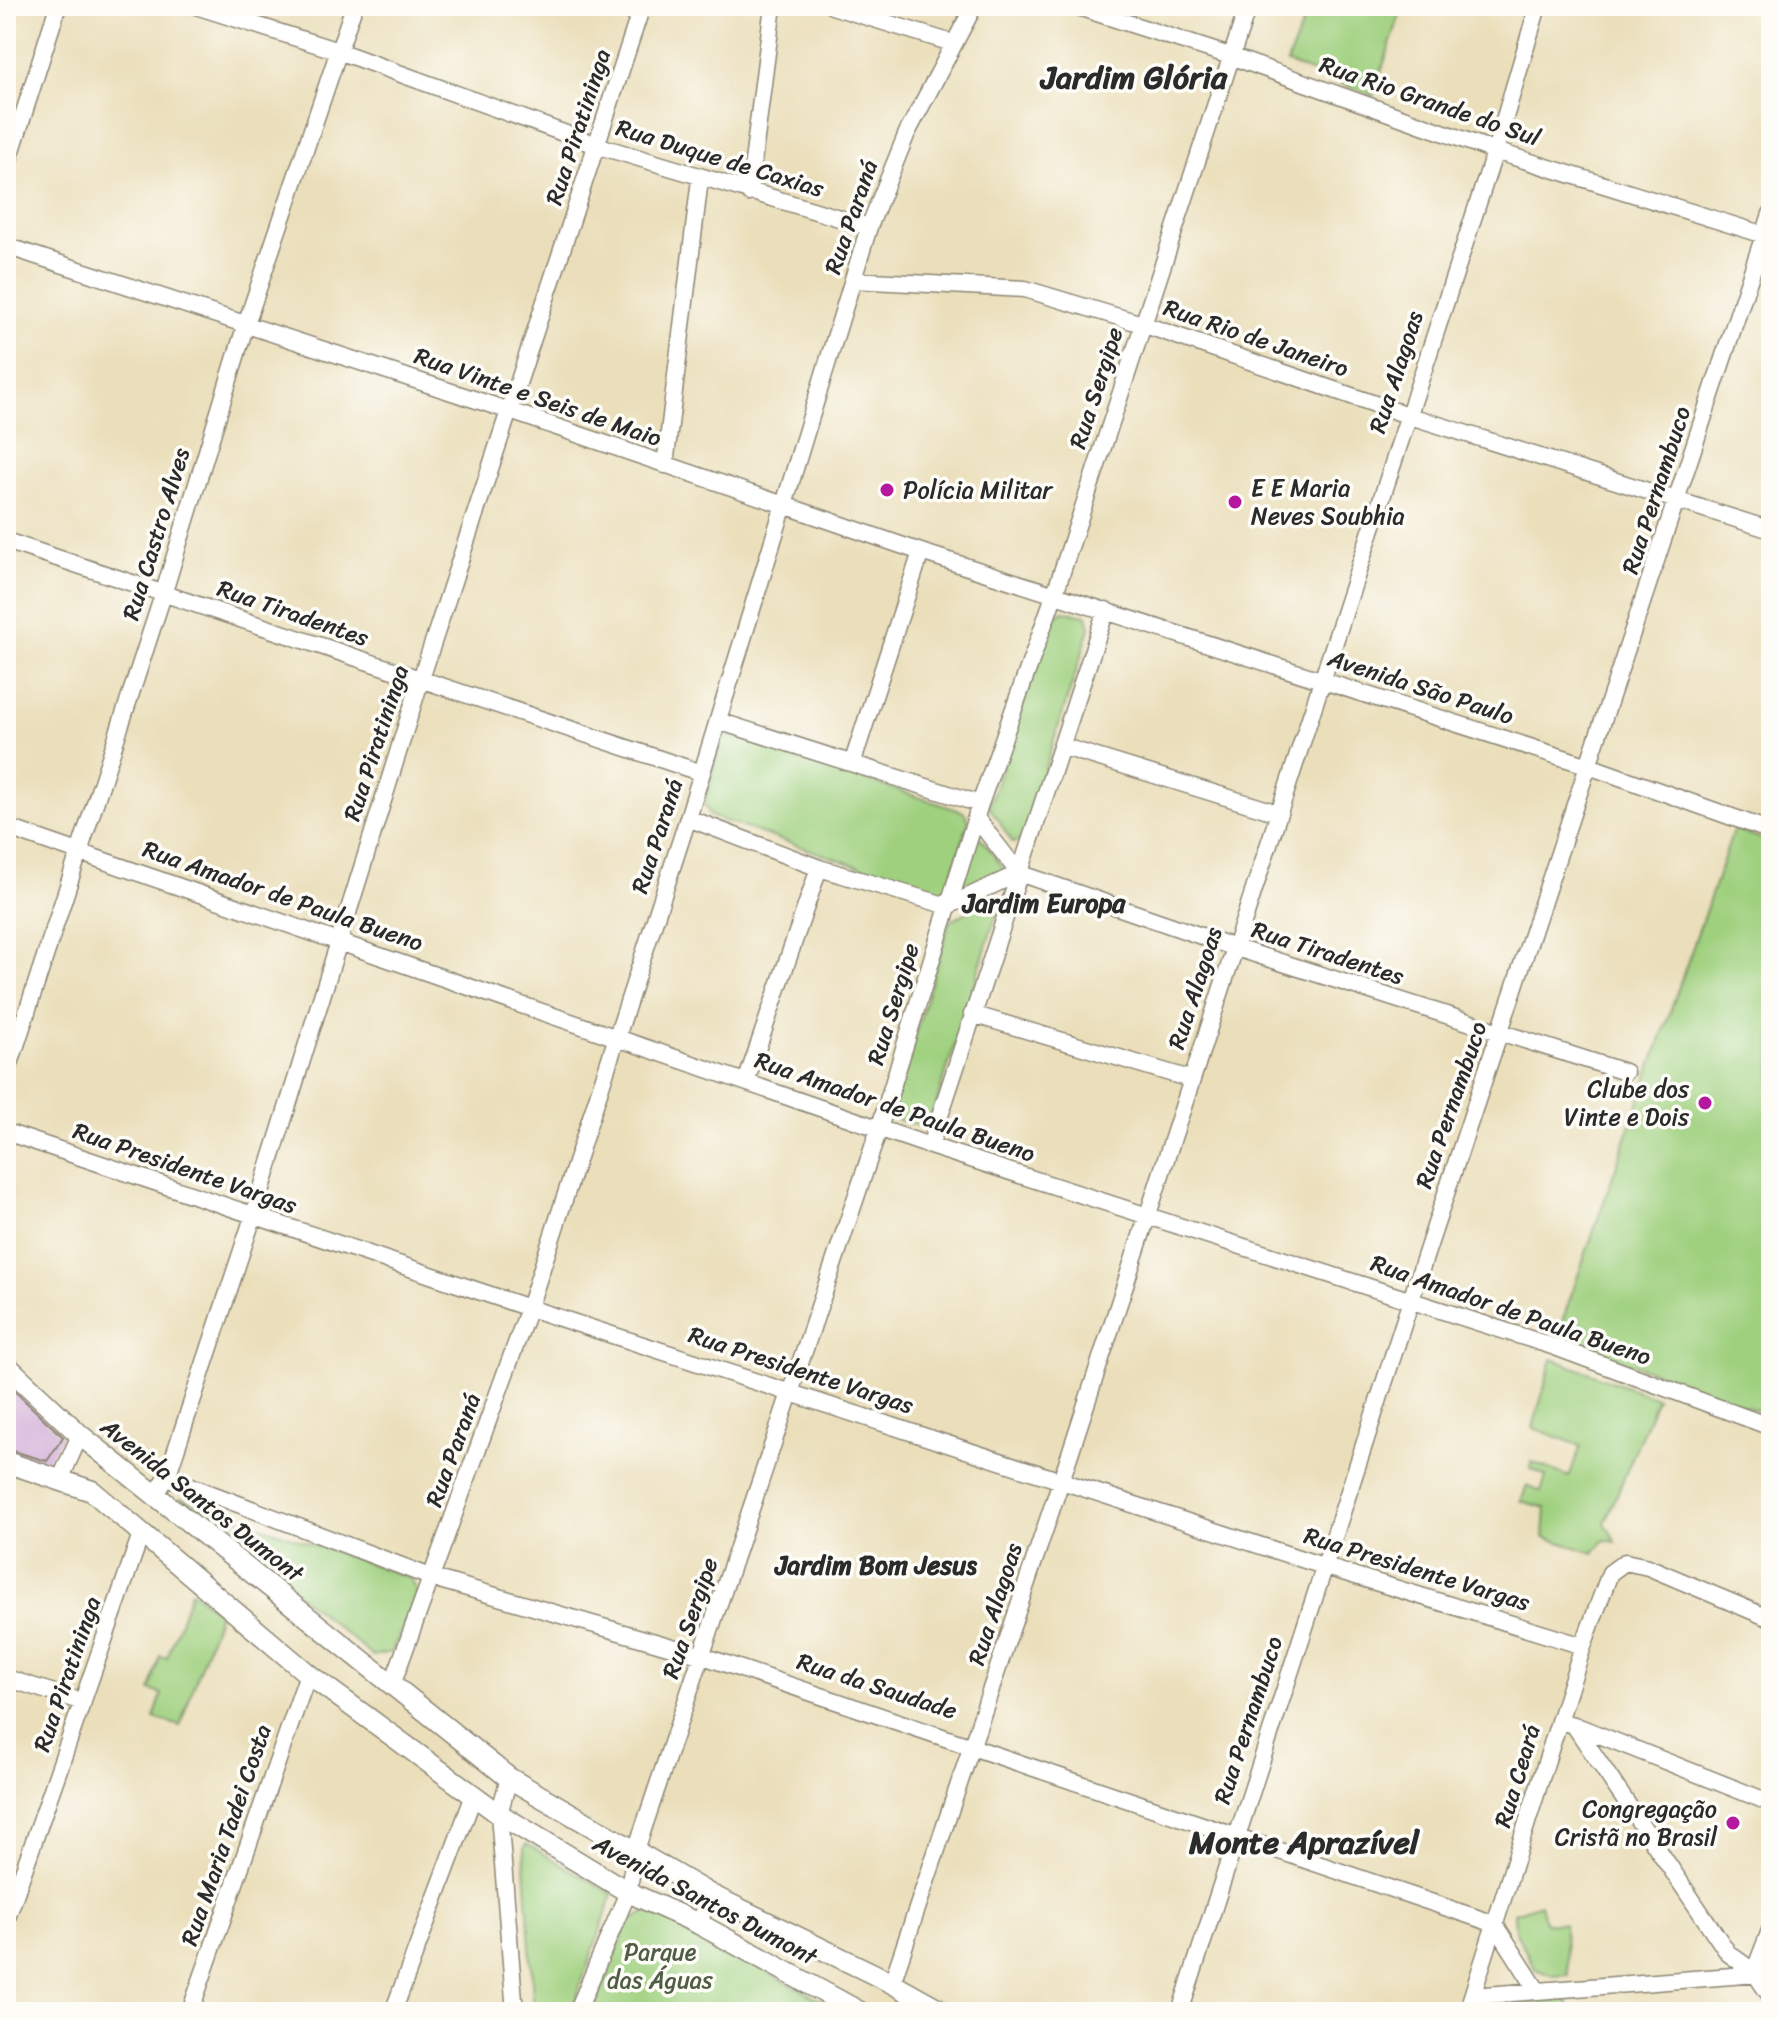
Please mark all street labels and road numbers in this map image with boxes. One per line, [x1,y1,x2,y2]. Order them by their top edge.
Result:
street label: Rua Piratininga [533,43,623,211]
street label: Rua Rio Grande do Sul [1314,43,1547,159]
street label: Rua Duque de Caxias [611,106,830,210]
street label: Rua Paraná [812,154,890,280]
street label: Rua Rio de Janeiro [1158,287,1354,389]
street label: Rua Alagoas [1356,305,1436,439]
street label: Rua Sergipe [1057,322,1135,454]
street label: Rua Vinte e Seis de Maio [409,335,667,459]
street label: Rua Pernambuco [1609,400,1703,579]
street label: Rua Castro Alves [110,442,202,625]
street label: Rua Tiradentes [211,567,375,659]
street label: Avenida São Paulo [1322,637,1519,737]
street label: Rua Piratininga [331,659,421,827]
street label: Rua Paraná [619,773,695,899]
street label: Rua Amador de Paula Bueno [137,828,429,964]
street label: Rua Tiradentes [1246,909,1410,997]
street label: Rua Alagoas [1155,921,1235,1055]
street label: Rua Sergipe [855,938,931,1070]
street label: Rua Pernambuco [1403,1016,1499,1194]
street label: Rua Amador de Paula Bueno [749,1039,1041,1175]
street label: Rua Presidente Vargas [67,1110,303,1226]
street label: Rua Amador de Paula Bueno [1365,1242,1657,1378]
street label: Rua Presidente Vargas [683,1314,919,1426]
street label: Rua Paraná [413,1387,493,1513]
street label: Avenida Santos Dumont [90,1406,314,1594]
street label: Rua Presidente Vargas [1299,1515,1535,1623]
street label: Rua Alagoas [955,1537,1035,1671]
street label: Rua Sergipe [650,1552,730,1684]
street label: Rua Piratininga [21,1590,113,1758]
street label: Rua Pernambuco [1201,1630,1295,1809]
street label: Rua da Saudade [791,1640,963,1732]
street label: Rua Maria Tadei Costa [168,1719,284,1951]
street label: Rua Ceará [1481,1719,1553,1833]
street label: Avenida Santos Dumont [584,1823,826,1978]

